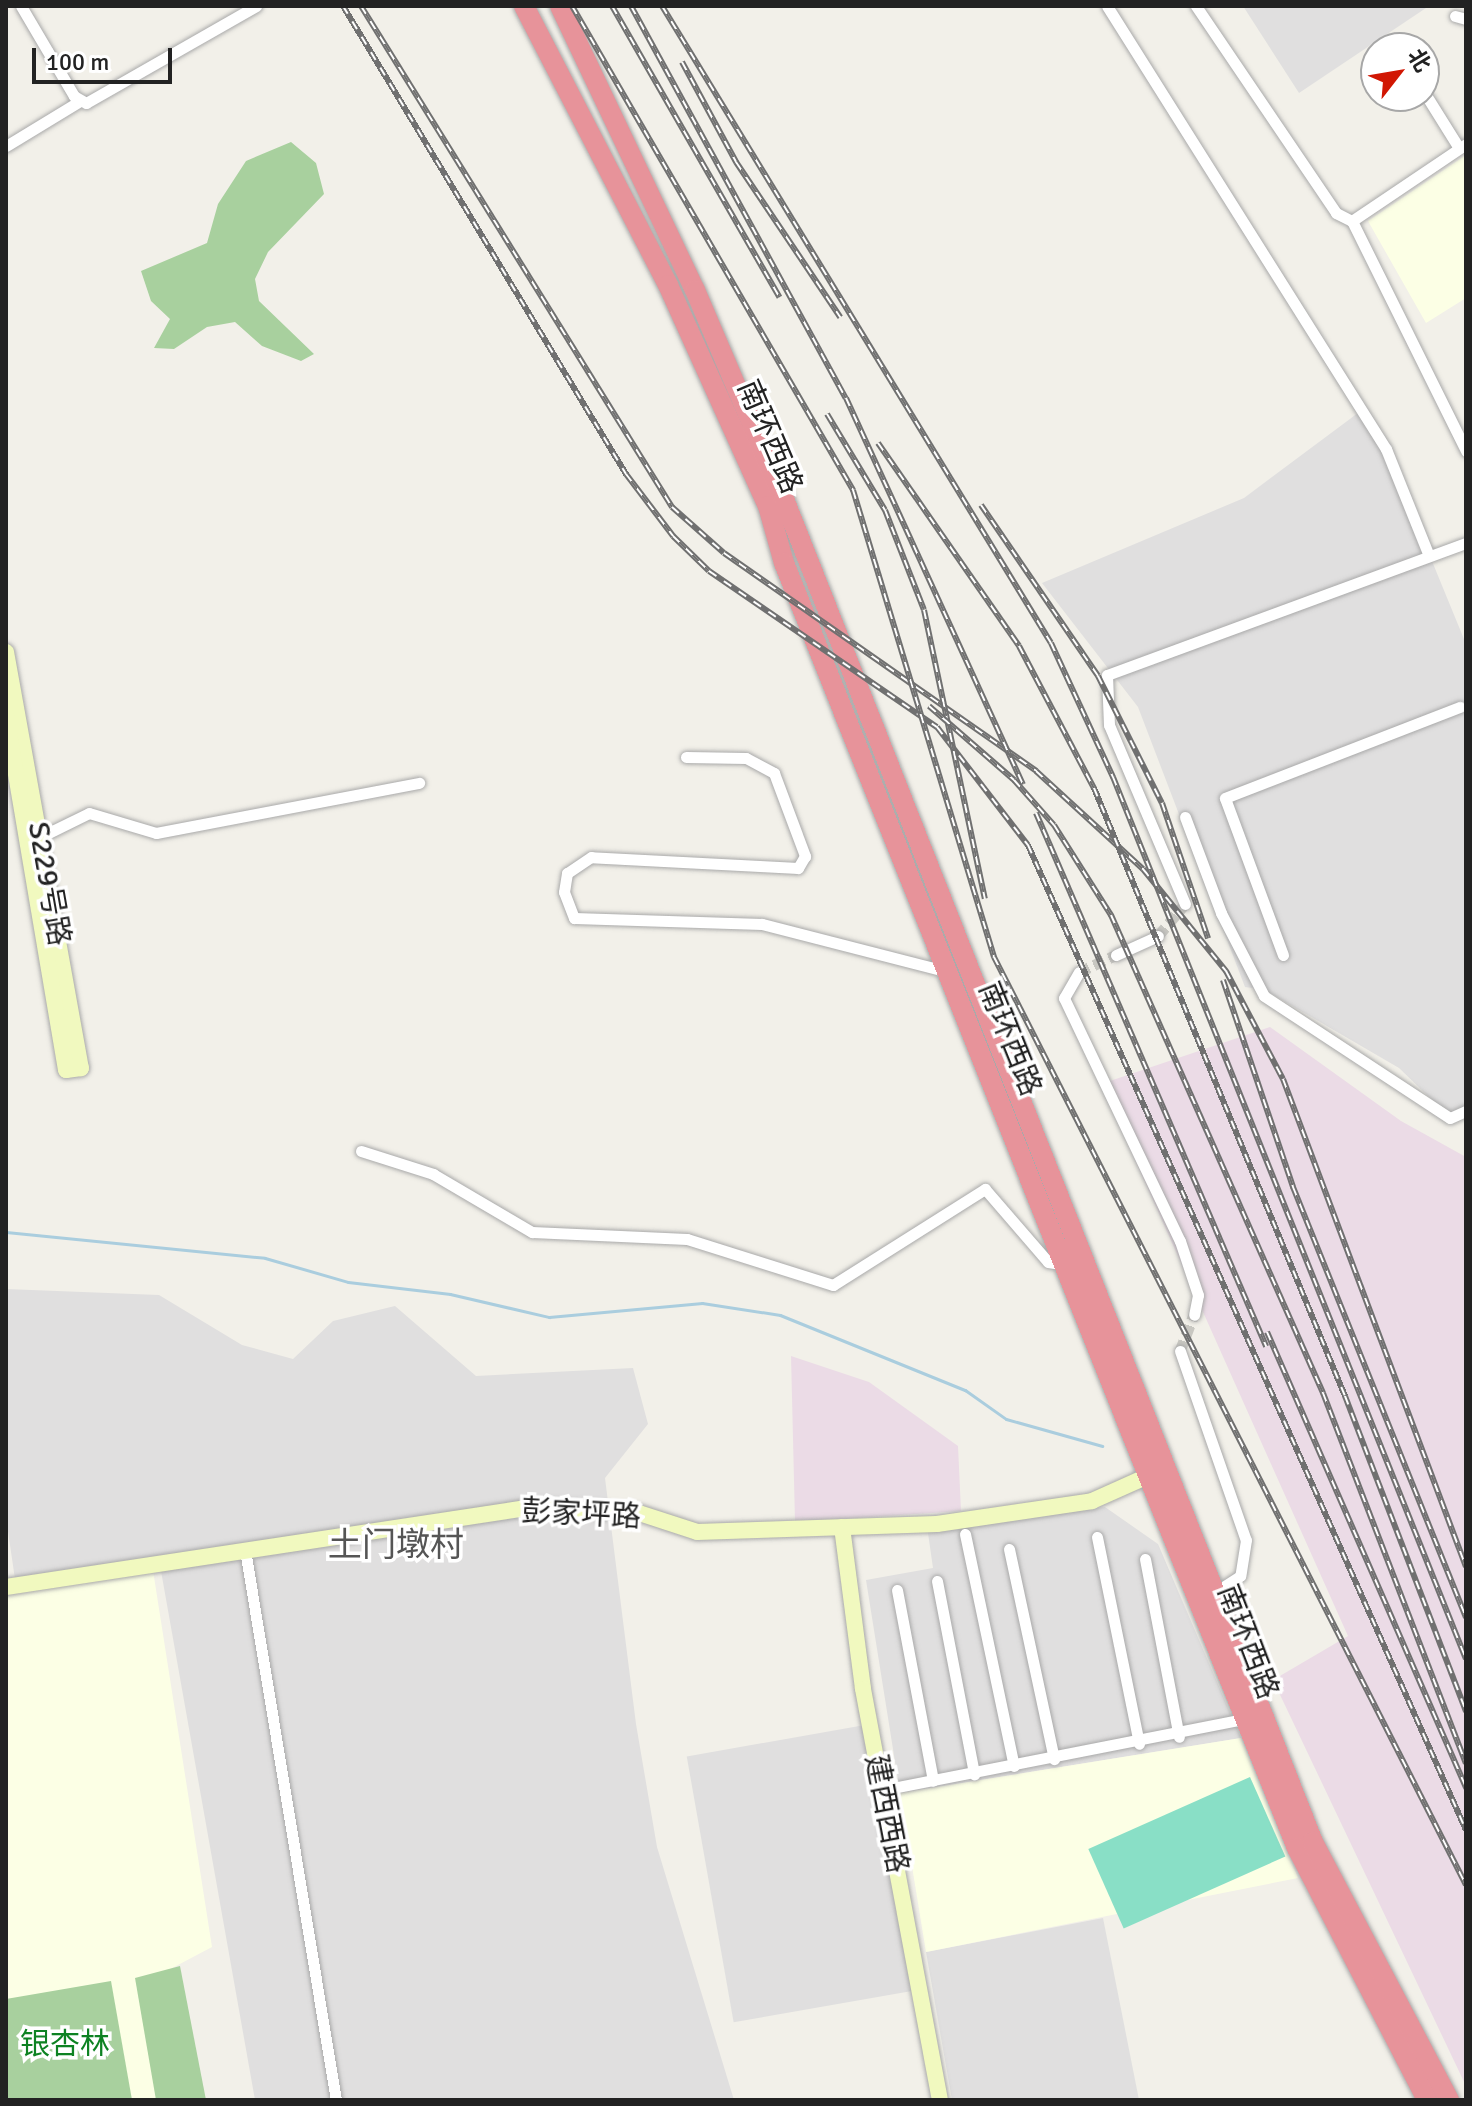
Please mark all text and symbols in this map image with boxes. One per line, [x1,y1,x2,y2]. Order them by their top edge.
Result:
scale bar [36,32,176,82]
north arrow [1360,32,1440,112]
text: 北 [1402,44,1437,77]
text: 100 m [46,47,109,77]
street label: 南环西路 [729,375,809,499]
street label: S229号路 [19,819,77,949]
street label: 南环西路 [970,977,1048,1101]
street label: 彭家坪路 [520,1494,642,1536]
district label: 土门墩村 [328,1526,464,1566]
street label: 南环西路 [1209,1580,1285,1704]
street label: 建西西路 [857,1752,915,1876]
park label: 银杏林 [20,2027,110,2063]

